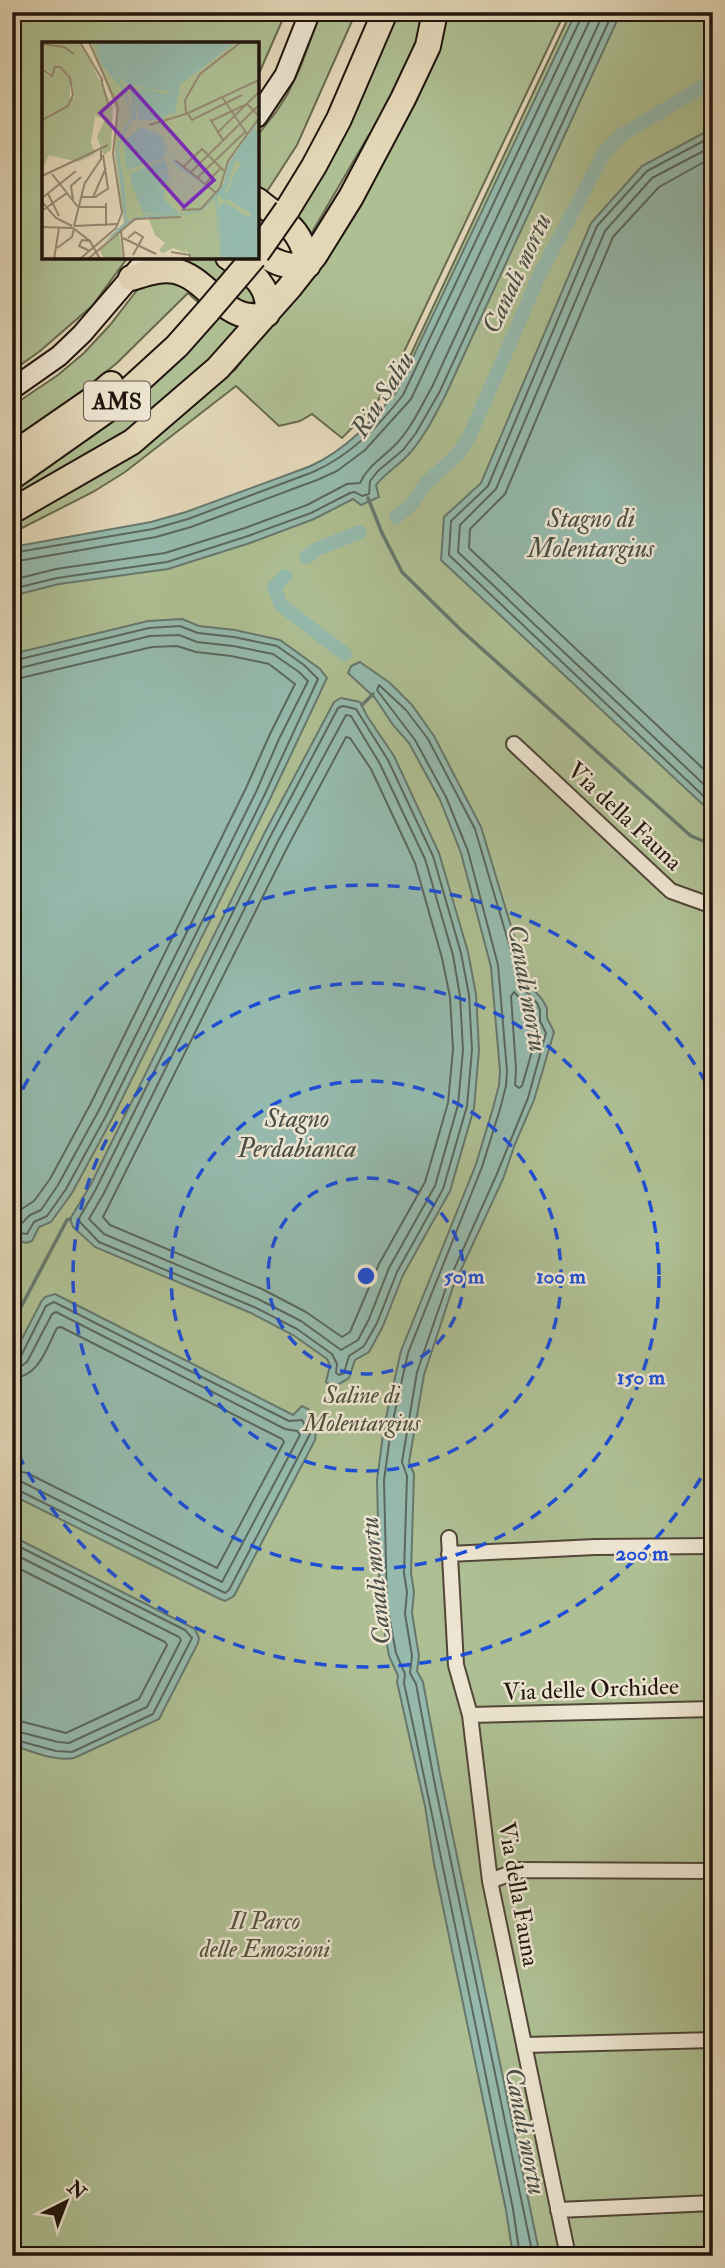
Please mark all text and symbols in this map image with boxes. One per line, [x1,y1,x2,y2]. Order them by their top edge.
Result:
inset map [42,42,259,259]
water label: Canali mortu [475,208,559,339]
water label: Riu Saliu [344,346,421,444]
road number: AMS [84,382,150,420]
water label: Stagno di Molentargius [526,503,655,565]
street label: Via della Fauna [561,755,690,878]
water label: Canali mortu [500,922,554,1054]
water label: Stagno Perdabianca [236,1103,357,1165]
text: 50 m [444,1263,485,1290]
text: 100 m [536,1263,587,1290]
centre of rings [354,1264,378,1288]
text: 150 m [617,1364,666,1391]
park label: Saline di Molentargius [302,1380,421,1439]
water label: Canali mortu [353,1515,399,1647]
text: 200 m [616,1540,669,1567]
street label: Via delle Orchidee [502,1671,680,1708]
street label: Via della Fauna [491,1819,547,1970]
park label: Il Parco delle Emozioni [199,1906,331,1965]
water label: Canali mortu [497,2065,553,2197]
north arrow [32,2166,102,2236]
text: N [62,2175,92,2205]

